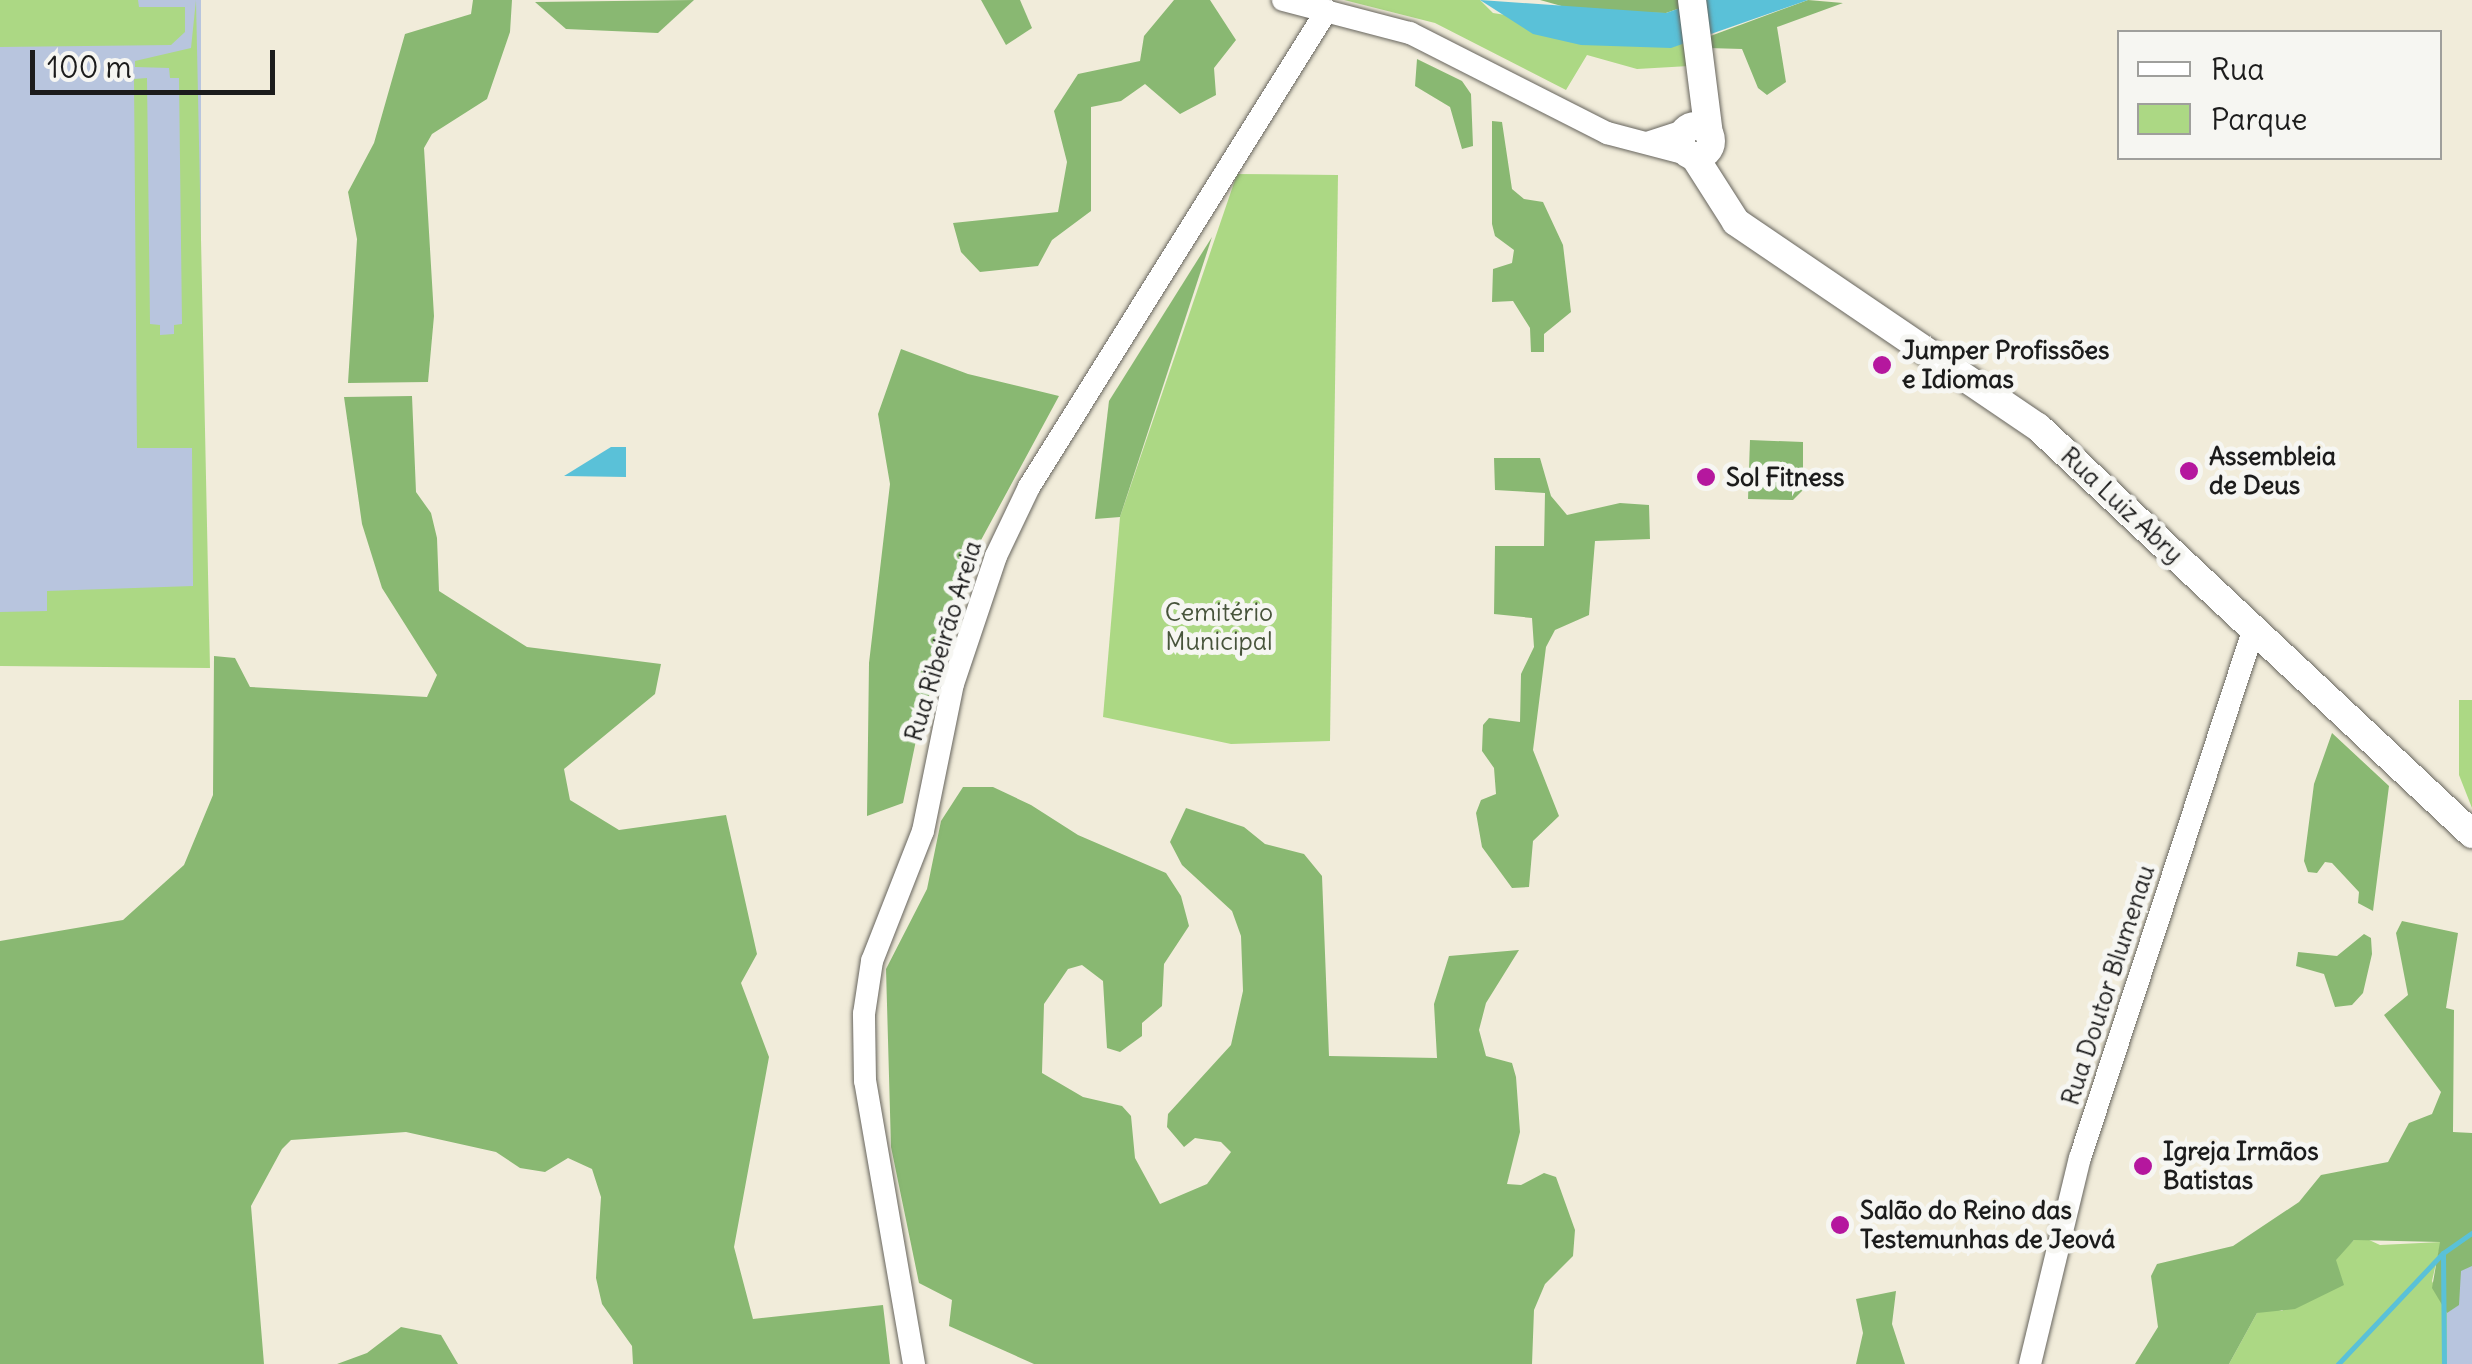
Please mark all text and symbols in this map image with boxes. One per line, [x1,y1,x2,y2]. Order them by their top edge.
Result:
scale bar [35,30,280,92]
legend [2117,30,2442,160]
text: 100 m [47,48,132,86]
text: Rua [2211,50,2264,88]
text: Parque [2211,100,2307,138]
place label: Jumper Profissões e Idiomas [1902,336,2109,395]
marker: Jumper Profissões e Idiomas [1871,354,1893,376]
street label: Rua Luiz Abry [2055,441,2189,569]
place label: Assembleia de Deus [2209,442,2336,501]
marker: Assembleia de Deus [2178,460,2200,482]
place label: Sol Fitness [1726,462,1844,492]
marker: Sol Fitness [1695,466,1717,488]
street label: Rua Ribeirão Areia [898,537,988,745]
park label: Cemitério Municipal [1165,598,1273,657]
street label: Rua Doutor Blumenau [2055,861,2161,1109]
place label: Igreja Irmãos Batistas [2163,1137,2319,1196]
marker: Igreja Irmãos Batistas [2132,1155,2154,1177]
place label: Salão do Reino das Testemunhas de Jeová [1860,1196,2115,1255]
marker: Salão do Reino das Testemunhas de Jeová [1829,1214,1851,1236]

